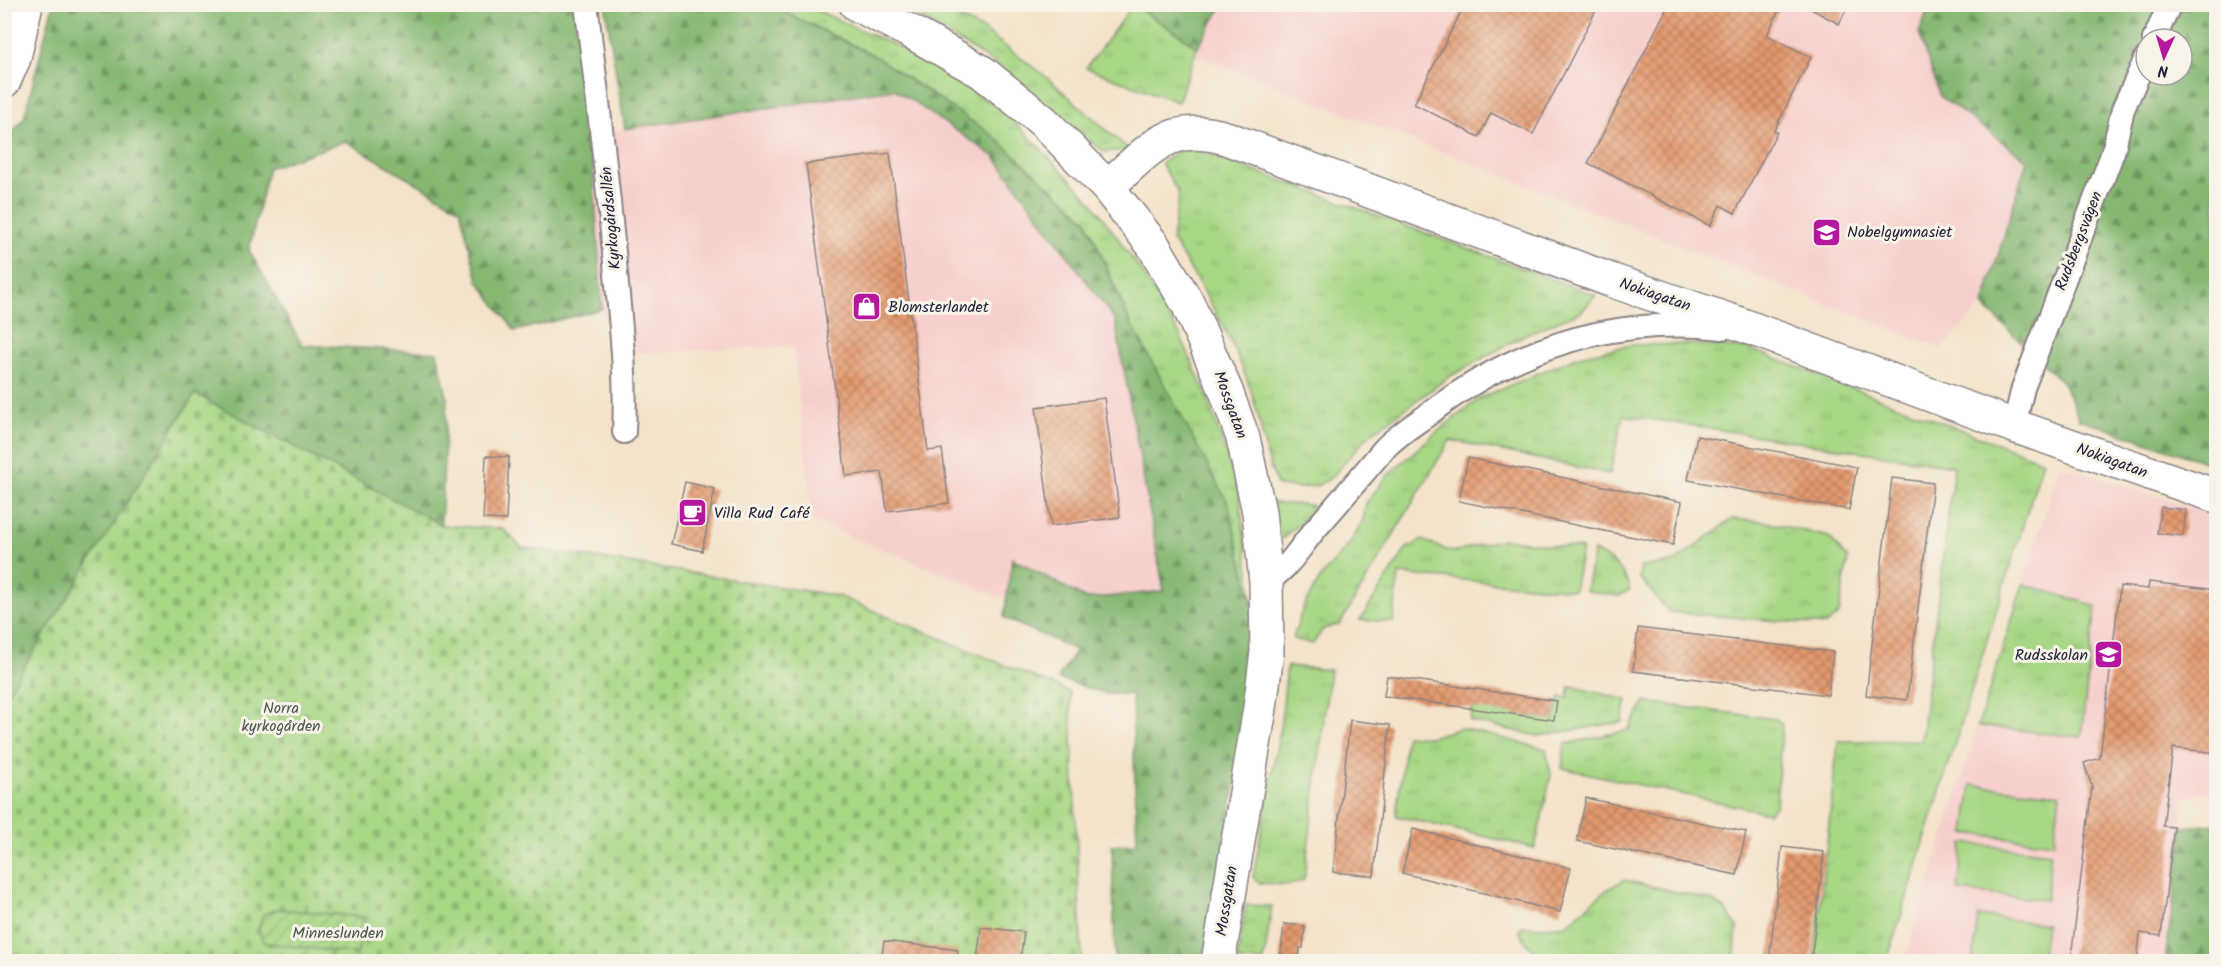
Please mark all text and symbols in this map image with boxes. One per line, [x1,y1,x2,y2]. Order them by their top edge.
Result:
north arrow [2134,27,2194,87]
text: N [2157,58,2169,83]
street label: Kyrkogårdsallén [594,166,628,270]
street label: Rudsbergsvägen [2049,188,2109,294]
school or university icon: Nobelgymnasiet [1810,216,1842,248]
place label: Nobelgymnasiet [1847,220,1953,245]
street label: Nokiagatan [1616,271,1694,319]
shop icon: Blomsterlandet [851,291,883,323]
place label: Blomsterlandet [888,295,990,320]
street label: Mossgatan [1206,367,1254,443]
street label: Nokiagatan [2073,437,2151,485]
cafe icon: Villa Rud Café [677,497,709,529]
place label: Villa Rud Café [714,501,811,526]
school or university icon: Rudsskolan [2093,639,2125,671]
place label: Rudsskolan [2015,643,2088,668]
park label: Norra kyrkogården [241,696,321,739]
street label: Mossgatan [1209,864,1245,938]
park label: Minneslunden [292,921,384,946]

